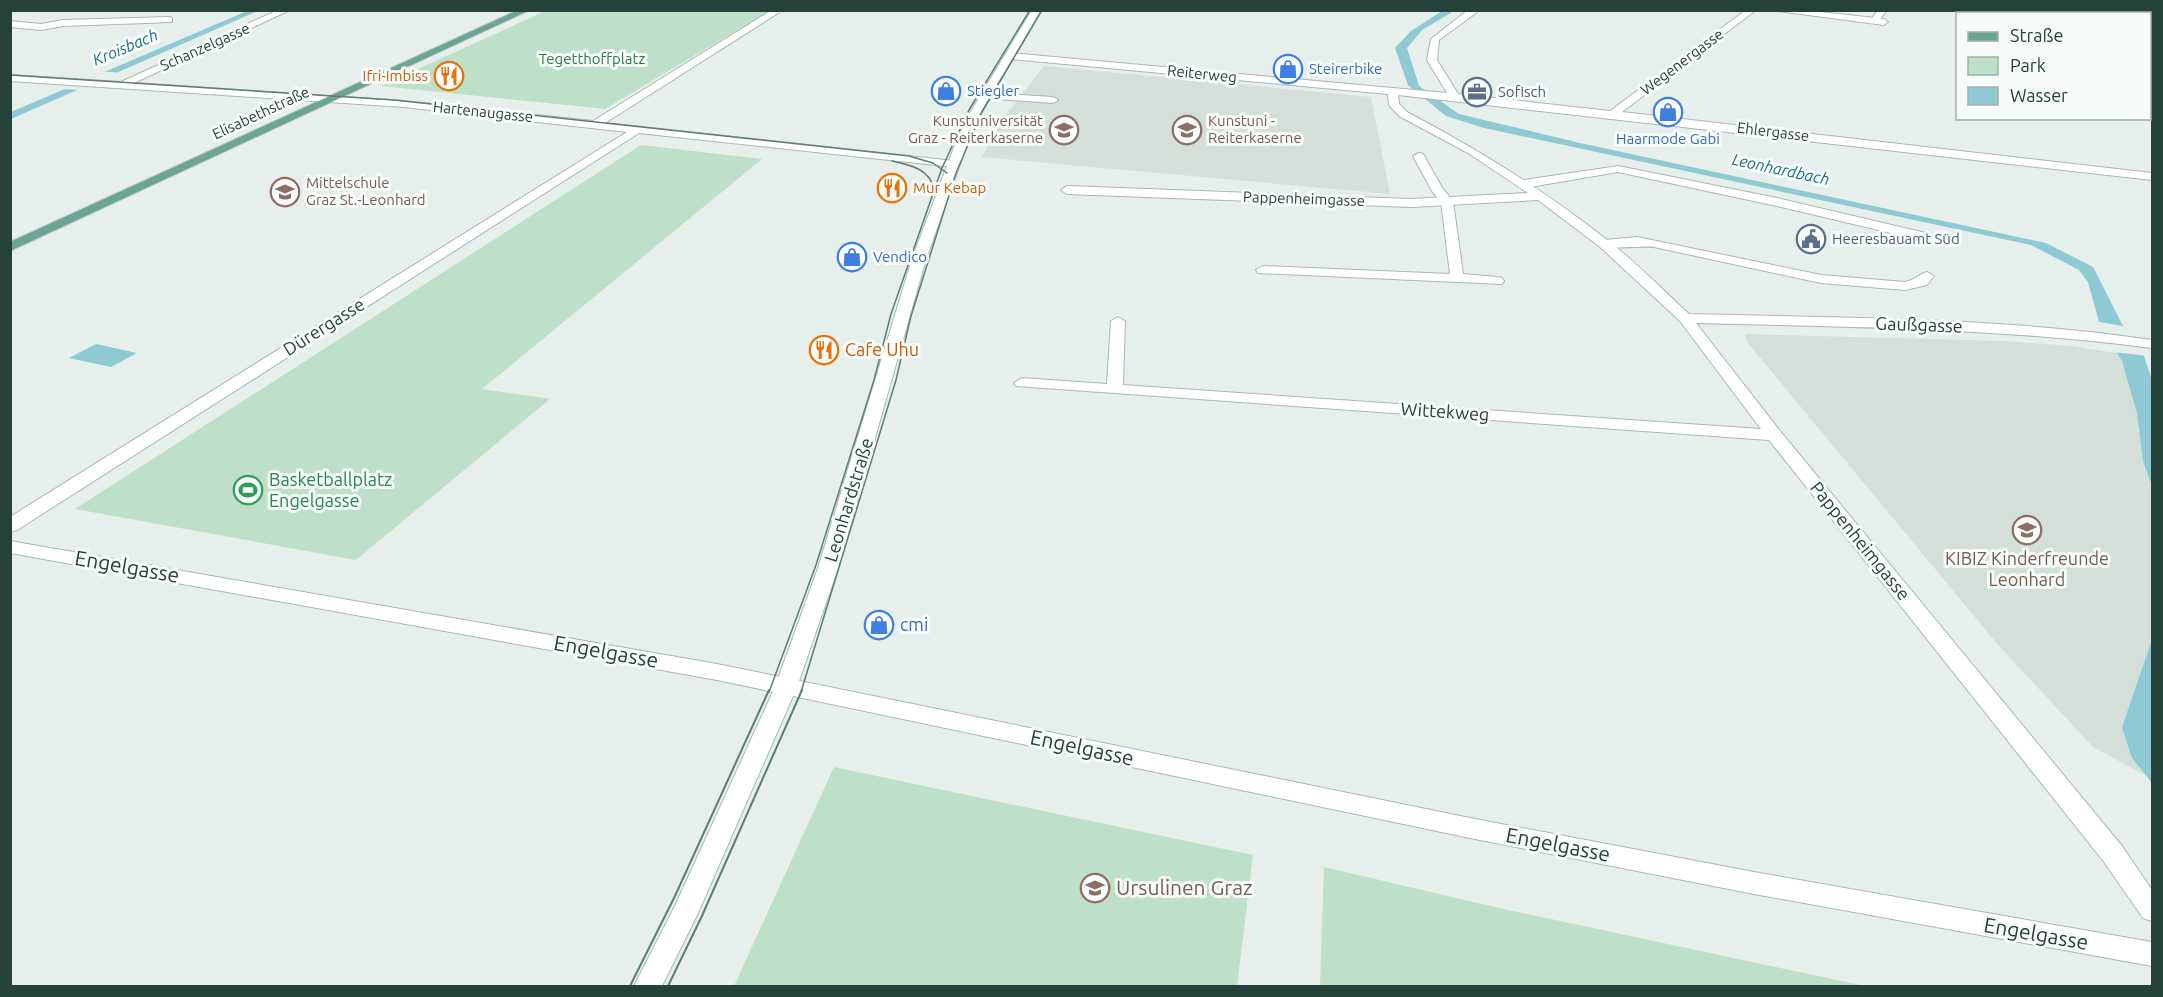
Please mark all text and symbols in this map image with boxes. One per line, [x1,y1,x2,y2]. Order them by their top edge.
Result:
legend [1956,12,2151,120]
street label: Schanzelgasse [157,19,252,74]
water label: Kroisbach [90,25,160,69]
street label: Wegenergasse [1637,25,1726,98]
text: Straße [2010,25,2063,45]
park label: Tegetthoffplatz [539,50,645,67]
shop icon: Steirerbike [1272,53,1304,85]
text: Park [2010,55,2046,75]
restaurant icon: Ifri-Imbiss [433,60,465,92]
place label: Steirerbike [1309,60,1382,77]
street label: Reiterweg [1166,61,1238,86]
place label: Ifri-Imbiss [363,67,428,84]
shop icon: Stiegler [930,75,962,107]
office icon: Sofisch [1461,76,1493,108]
place label: Stiegler [967,82,1020,99]
street label: Elisabethstraße [210,83,312,142]
place label: Sofisch [1498,83,1546,100]
text: Wasser [2010,85,2068,105]
shop icon: Haarmode Gabi [1652,96,1684,128]
street label: Hartenaugasse [432,98,534,125]
place label: Kunstuniversität Graz - Reiterkaserne [908,112,1043,146]
place label: Kunstuni - Reiterkaserne [1208,112,1302,146]
school or university icon: Kunstuniversität Graz - Reiterkaserne [1048,114,1080,146]
school or university icon: Kunstuni - Reiterkaserne [1171,114,1203,146]
street label: Ehlergasse [1736,119,1810,144]
place label: Haarmode Gabi [1616,130,1720,147]
water label: Leonhardbach [1731,150,1831,188]
restaurant icon: Mur Kebap [876,172,908,204]
place label: Mittelschule Graz St.-Leonhard [306,174,426,208]
school or university icon: Mittelschule Graz St.-Leonhard [269,176,301,208]
place label: Mur Kebap [913,179,986,196]
street label: Pappenheimgasse [1243,188,1365,209]
public building icon: Heeresbauamt Süd [1795,223,1827,255]
place label: Heeresbauamt Süd [1832,230,1960,247]
shop icon: Vendico [836,241,868,273]
place label: Vendico [873,248,927,265]
street label: Dürergasse [279,293,368,359]
street label: Gaußgasse [1875,312,1963,336]
restaurant icon: Cafe Uhu [808,334,840,366]
place label: Cafe Uhu [845,339,919,359]
street label: Wittekweg [1400,398,1490,424]
street label: Leonhardstraße [820,435,876,564]
place label: Basketballplatz Engelgasse [269,469,392,510]
sports icon: Basketballplatz Engelgasse [232,474,264,506]
street label: Pappenheimgasse [1807,477,1915,604]
school or university icon: KIBIZ Kinderfreunde Leonhard [2011,514,2043,546]
street label: Engelgasse [73,545,181,587]
place label: KIBIZ Kinderfreunde Leonhard [1945,548,2109,589]
shop icon: cmi [863,609,895,641]
place label: cmi [900,614,928,634]
street label: Engelgasse [552,630,660,672]
street label: Engelgasse [1028,724,1136,770]
street label: Engelgasse [1504,822,1612,866]
school or university icon: Ursulinen Graz [1079,872,1111,904]
place label: Ursulinen Graz [1116,875,1253,899]
street label: Engelgasse [1982,912,2090,954]

